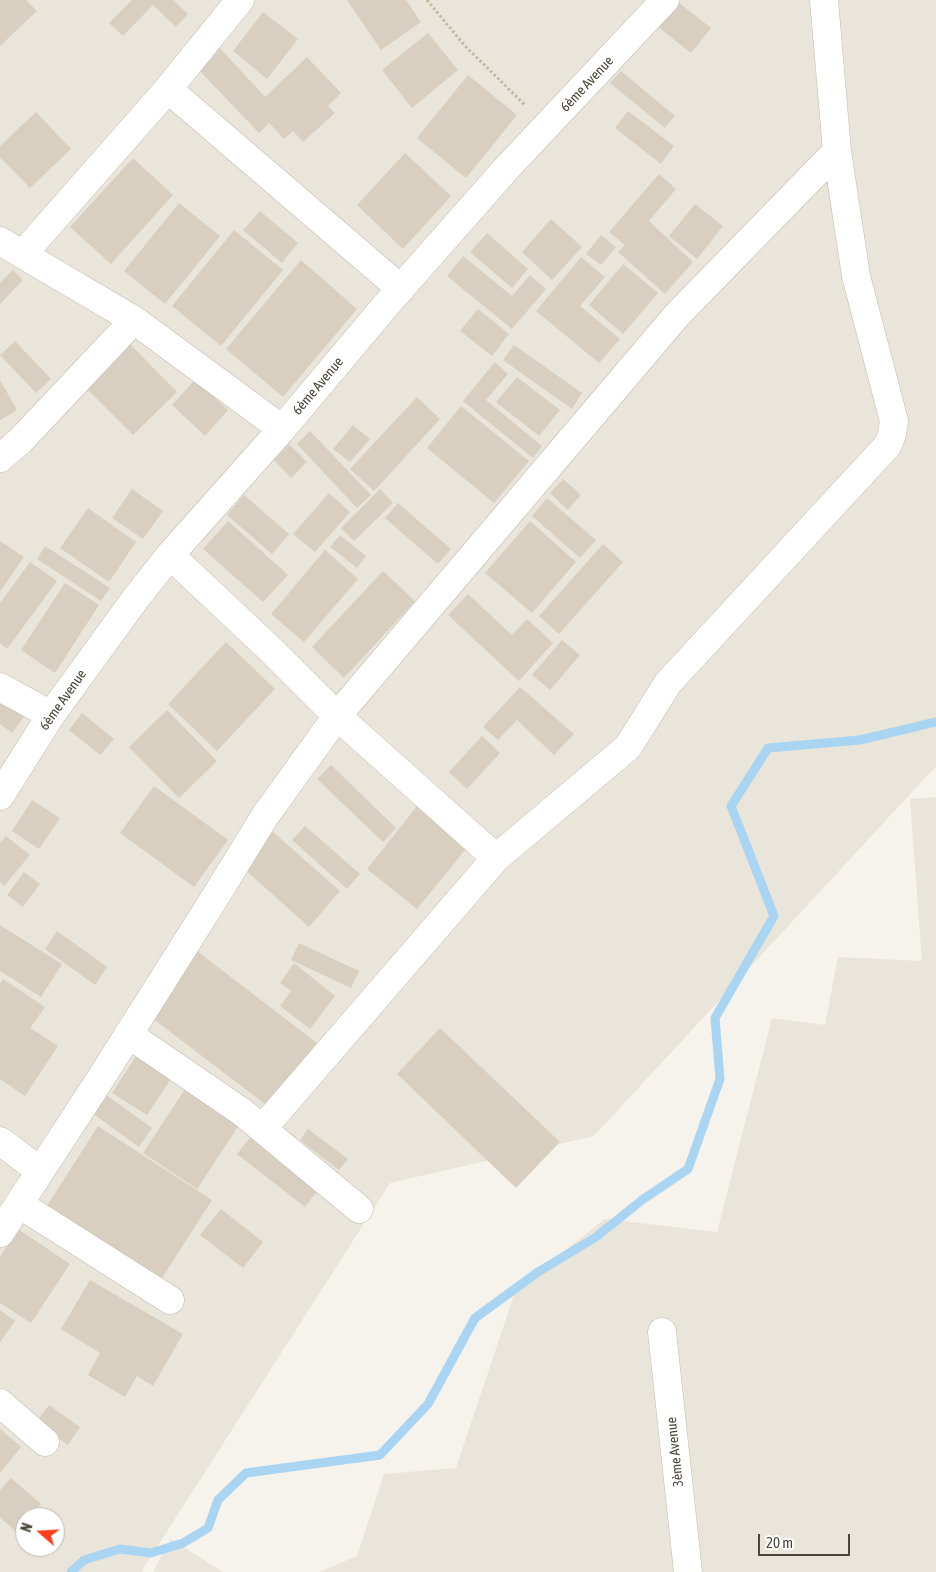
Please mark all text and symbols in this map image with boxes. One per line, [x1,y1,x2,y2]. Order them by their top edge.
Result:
street label: 6ème Avenue [557,53,617,115]
street label: 6ème Avenue [289,354,347,418]
street label: 6ème Avenue [36,666,90,734]
street label: 3ème Avenue [663,1416,687,1488]
north arrow [15,1507,65,1557]
text: N [18,1521,36,1534]
scale bar [761,1524,854,1556]
text: 20 m [766,1534,793,1551]

